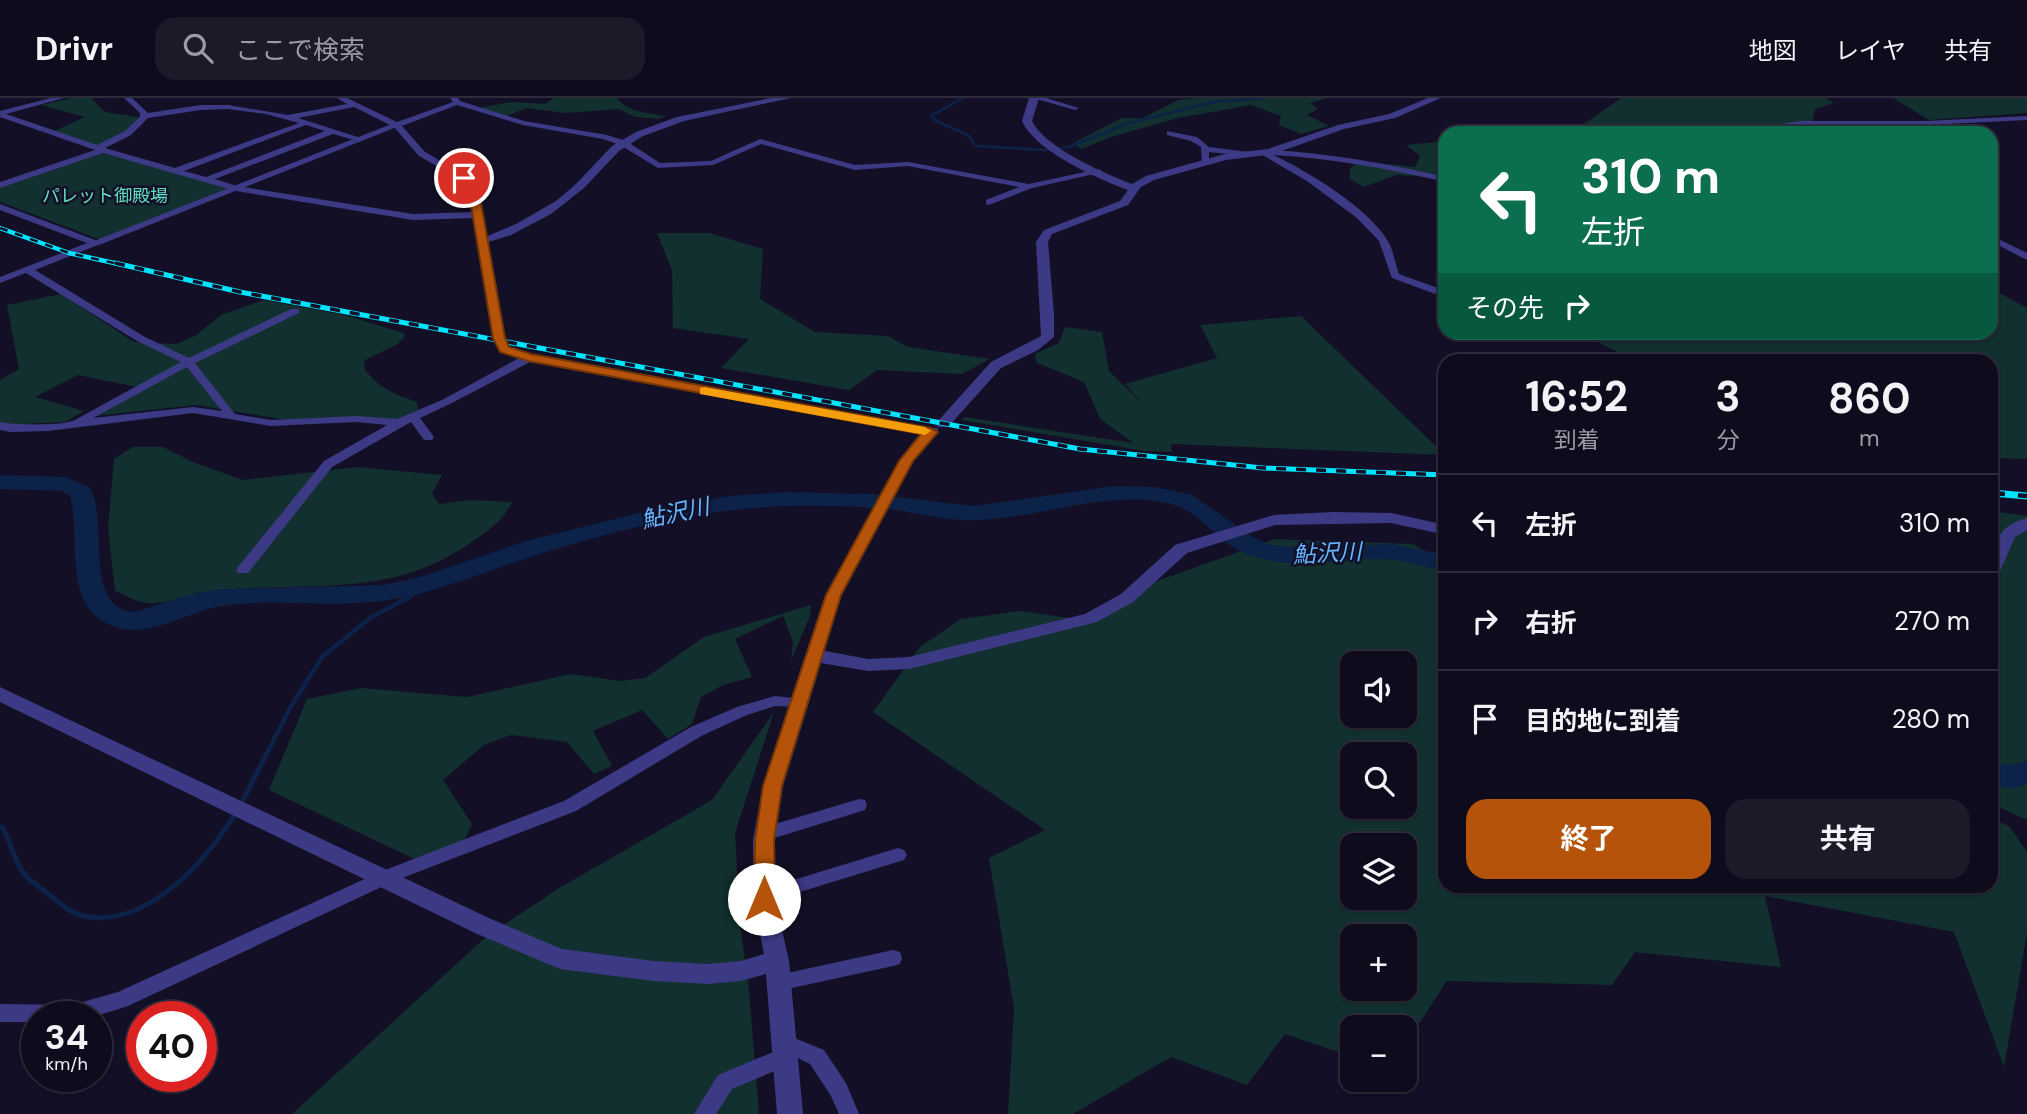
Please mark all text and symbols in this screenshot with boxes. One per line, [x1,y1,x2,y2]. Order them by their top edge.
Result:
search box [155,17,645,80]
text: Drivr [35,27,113,70]
icon: search [179,29,217,67]
text: ここで検索 [235,33,365,67]
text: 地図 [1749,35,1797,66]
text: レイヤ [1835,35,1906,66]
text: 共有 [1944,35,1992,66]
text: 310 m [1581,144,1720,208]
pin [434,148,494,208]
icon: left [1466,154,1557,245]
icon: arrive [445,159,483,197]
park label: パレット御殿場 [42,184,168,208]
text: 左折 [1581,211,1645,253]
icon: right [1558,287,1596,325]
text: その先 [1466,291,1544,325]
text: 16:52 [1525,369,1628,424]
text: 3 [1715,369,1741,424]
text: 860 [1828,371,1911,426]
text: m [1859,423,1880,453]
text: 到着 [1554,425,1600,455]
text: 分 [1716,425,1739,455]
water label: 鮎沢川 [638,491,715,535]
icon: left [1466,504,1504,542]
text: 310 m [1899,506,1970,540]
text: 左折 [1525,508,1577,542]
water label: 鮎沢川 [1292,536,1365,570]
icon: right [1466,602,1504,640]
text: 270 m [1894,604,1970,638]
text: 右折 [1525,606,1577,640]
map controls [1340,651,1417,1092]
button: sound [1340,651,1417,728]
icon: arrive [1466,700,1504,738]
text: 280 m [1892,702,1970,736]
text: 目的地に到着 [1525,704,1681,738]
button: search [1340,742,1417,819]
button: 終了 [1466,799,1711,879]
button: 共有 [1725,799,1970,879]
button: layers [1340,833,1417,910]
position arrow [727,862,801,936]
button: + [1340,924,1417,1001]
speed limit sign: 40 [126,1001,217,1092]
text: 34 [45,1014,88,1060]
button: − [1340,1015,1417,1092]
text: km/h [45,1052,88,1076]

